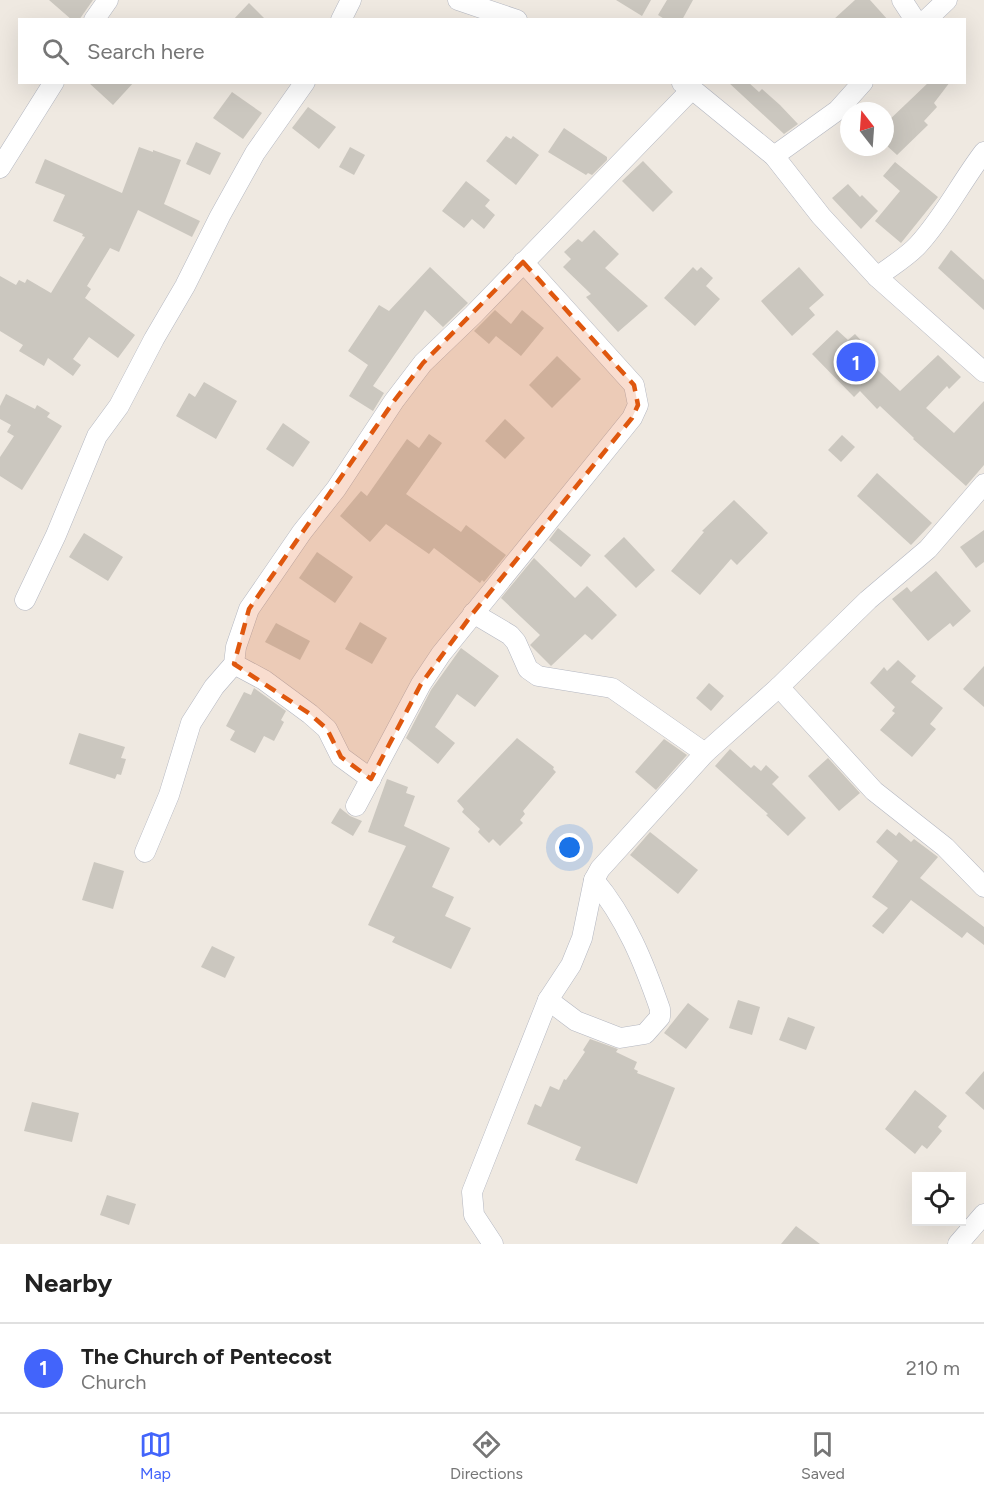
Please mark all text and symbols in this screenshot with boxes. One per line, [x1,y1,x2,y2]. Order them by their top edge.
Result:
search box [18,18,966,84]
icon: search [39,35,72,68]
text: Search here [87,38,205,65]
north arrow [840,102,894,156]
pin: 1 [836,340,876,385]
your location [555,833,584,862]
map controls [912,1172,966,1226]
button: locate [912,1172,966,1226]
text: Nearby [24,1267,112,1299]
text: The Church of Pentecost [81,1343,332,1370]
text: 1 [39,1356,48,1380]
text: 210 m [906,1356,960,1380]
text: Church [81,1370,146,1394]
tab: Map [139,1428,172,1483]
tab: Directions [450,1428,523,1483]
tab: Saved [801,1428,845,1483]

